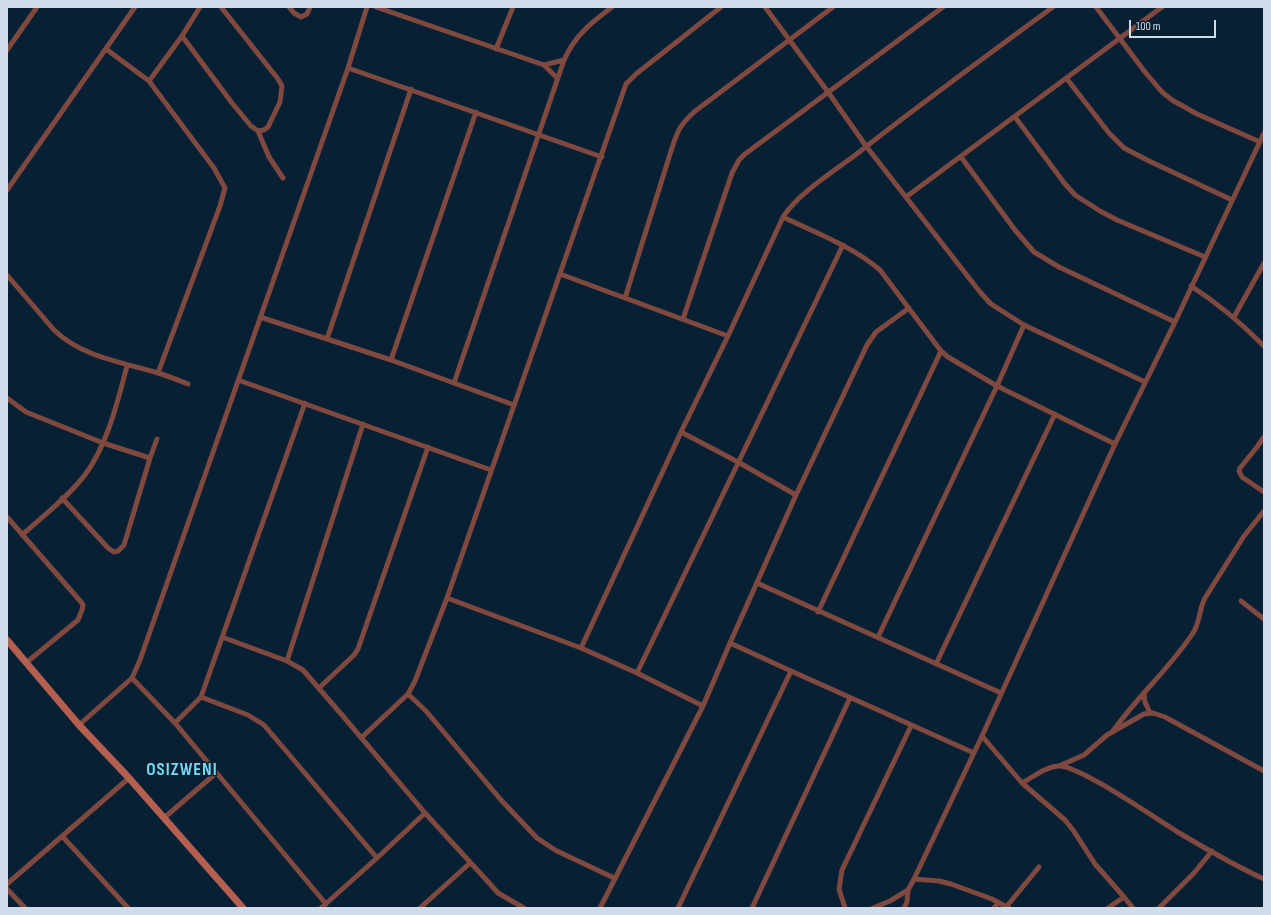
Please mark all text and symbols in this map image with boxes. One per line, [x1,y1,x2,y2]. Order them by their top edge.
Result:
scale bar [1131,12,1218,38]
text: 100 m [1136,19,1161,34]
district label: OSIZWENI [146,759,218,781]

